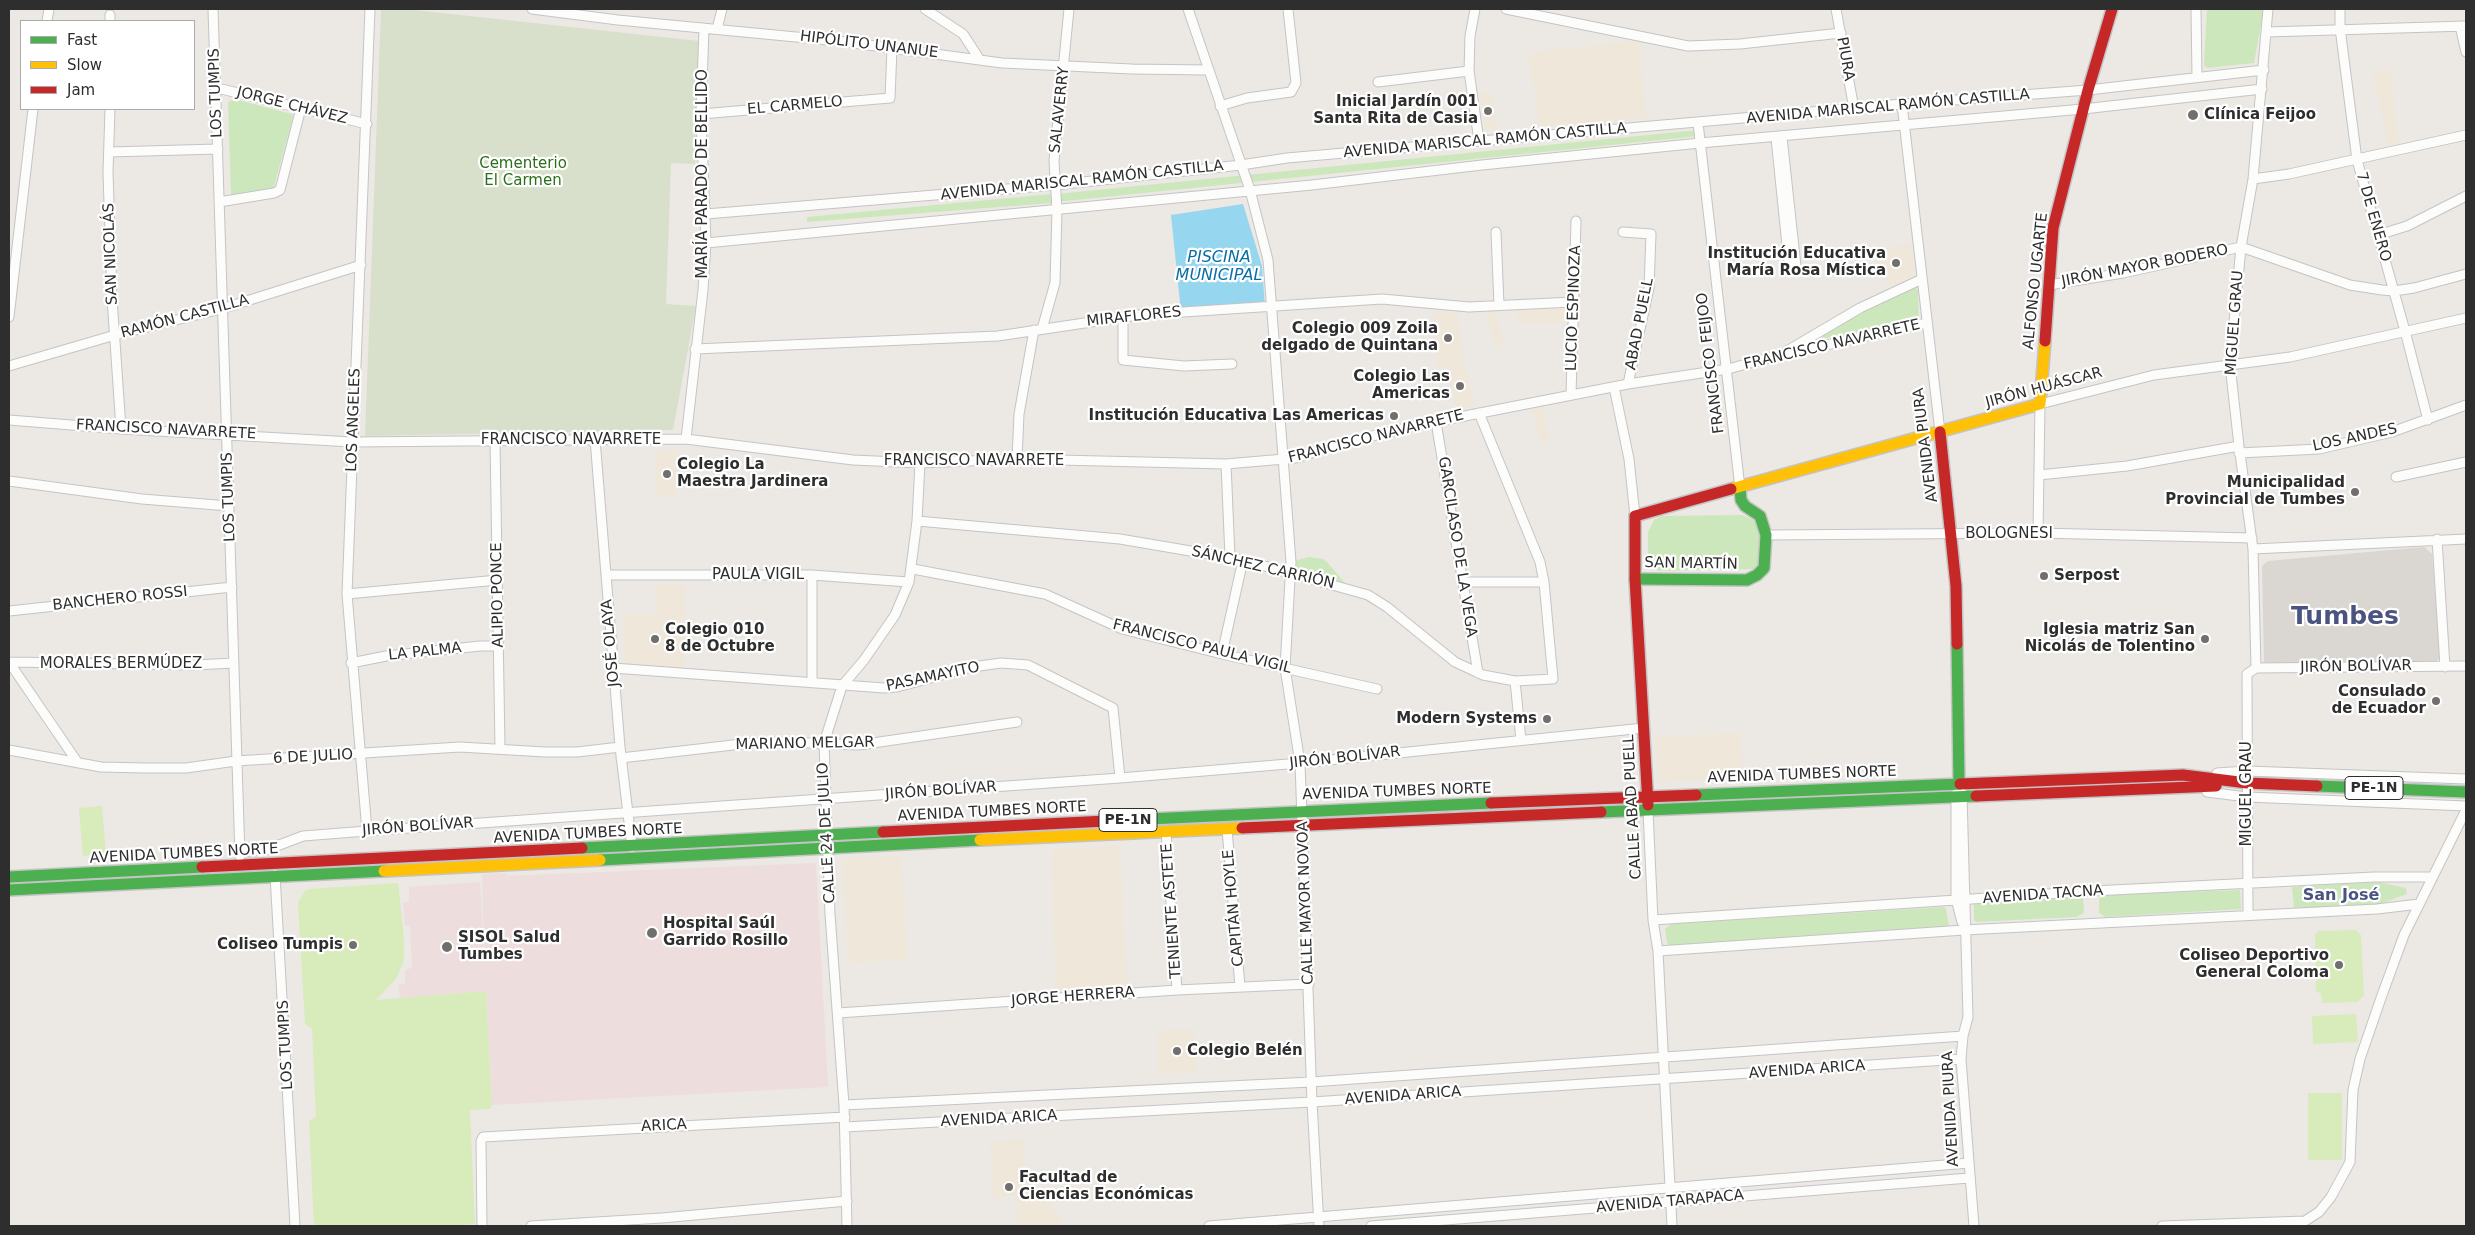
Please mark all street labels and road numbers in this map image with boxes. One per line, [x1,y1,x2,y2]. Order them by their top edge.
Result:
street label: HIPÓLITO UNANUE [799,28,939,62]
street label: PIURA [1832,36,1858,82]
street label: LOS TUMPIS [205,48,227,138]
street label: SALAVERRY [1047,66,1073,154]
street label: MARÍA PARADO DE BELLIDO [694,69,712,279]
street label: JORGE CHÁVEZ [235,84,349,128]
street label: AVENIDA MARISCAL RAMÓN CASTILLA [1746,86,2030,128]
street label: EL CARMELO [746,93,844,119]
street label: AVENIDA MARISCAL RAMÓN CASTILLA [1343,120,1627,162]
street label: AVENIDA MARISCAL RAMÓN CASTILLA [940,157,1224,205]
street label: 7 DE ENERO [2352,170,2394,264]
street label: SAN NICOLÁS [100,202,122,306]
street label: ALFONSO UGARTE [2020,212,2052,350]
street label: JIRÓN MAYOR BODERO [2060,241,2230,291]
street label: LUCIO ESPINOZA [1563,245,1585,371]
street label: MIGUEL GRAU [2222,270,2248,376]
street label: ABAD PUELL [1622,276,1658,372]
street label: RAMÓN CASTILLA [119,291,251,343]
street label: FRANCISCO FEIJOO [1693,291,1729,435]
street label: MIRAFLORES [1086,303,1182,331]
street label: FRANCISCO NAVARRETE [1742,316,1922,374]
street label: JIRÓN HUÁSCAR [1984,364,2104,412]
street label: LOS ANGELES [343,368,365,472]
street label: AVENIDA PIURA [1910,387,1942,503]
street label: FRANCISCO NAVARRETE [1286,406,1466,468]
street label: FRANCISCO NAVARRETE [75,416,257,444]
street label: LOS ANDES [2311,420,2399,456]
street label: FRANCISCO NAVARRETE [481,431,661,449]
street label: LOS TUMPIS [218,452,240,542]
street label: FRANCISCO NAVARRETE [884,452,1064,470]
street label: GARCILASO DE LA VEGA [1434,455,1480,639]
street label: BOLOGNESI [1965,525,2053,543]
street label: ALIPIO PONCE [488,542,508,648]
street label: SÁNCHEZ CARRIÓN [1190,543,1336,593]
street label: SAN MARTÍN [1644,554,1738,574]
street label: PAULA VIGIL [712,566,804,584]
street label: BANCHERO ROSSI [52,583,188,615]
street label: JOSÉ OLAYA [598,598,624,688]
street label: FRANCISCO PAULA VIGIL [1111,616,1293,678]
street label: LA PALMA [387,639,463,665]
street label: MORALES BERMÚDEZ [40,655,202,673]
street label: JIRÓN BOLÍVAR [2300,657,2412,677]
street label: PASAMAYITO [885,658,981,696]
street label: MARIANO MELGAR [735,734,875,754]
street label: CALLE ABAD PUELL [1620,734,1646,880]
street label: MIGUEL GRAU [2238,741,2256,847]
street label: JIRÓN BOLÍVAR [1289,743,1401,773]
street label: 6 DE JULIO [273,746,353,768]
street label: CALLE 24 DE JULIO [814,762,840,904]
street label: AVENIDA TUMBES NORTE [1707,763,1897,787]
road number: PE-1N [2345,776,2403,800]
street label: JIRÓN BOLÍVAR [885,778,997,804]
street label: AVENIDA TUMBES NORTE [1302,780,1492,804]
street label: AVENIDA TUMBES NORTE [897,798,1087,826]
road number: PE-1N [1099,808,1157,832]
street label: JIRÓN BOLÍVAR [362,814,474,840]
street label: AVENIDA TUMBES NORTE [493,820,683,848]
street label: CALLE MAYOR NOVOA [1294,821,1318,985]
street label: AVENIDA TUMBES NORTE [89,840,279,868]
street label: TENIENTE ASTETE [1158,843,1186,979]
street label: CAPITÁN HOYLE [1220,849,1248,967]
street label: AVENIDA TACNA [1982,882,2104,908]
street label: JORGE HERRERA [1011,984,1135,1010]
street label: LOS TUMPIS [275,1000,297,1090]
street label: AVENIDA PIURA [1939,1051,1963,1167]
street label: AVENIDA ARICA [1748,1057,1866,1083]
street label: AVENIDA ARICA [1344,1083,1462,1109]
street label: AVENIDA ARICA [940,1107,1058,1131]
street label: ARICA [641,1116,687,1136]
street label: AVENIDA TARAPACA [1595,1187,1745,1217]

